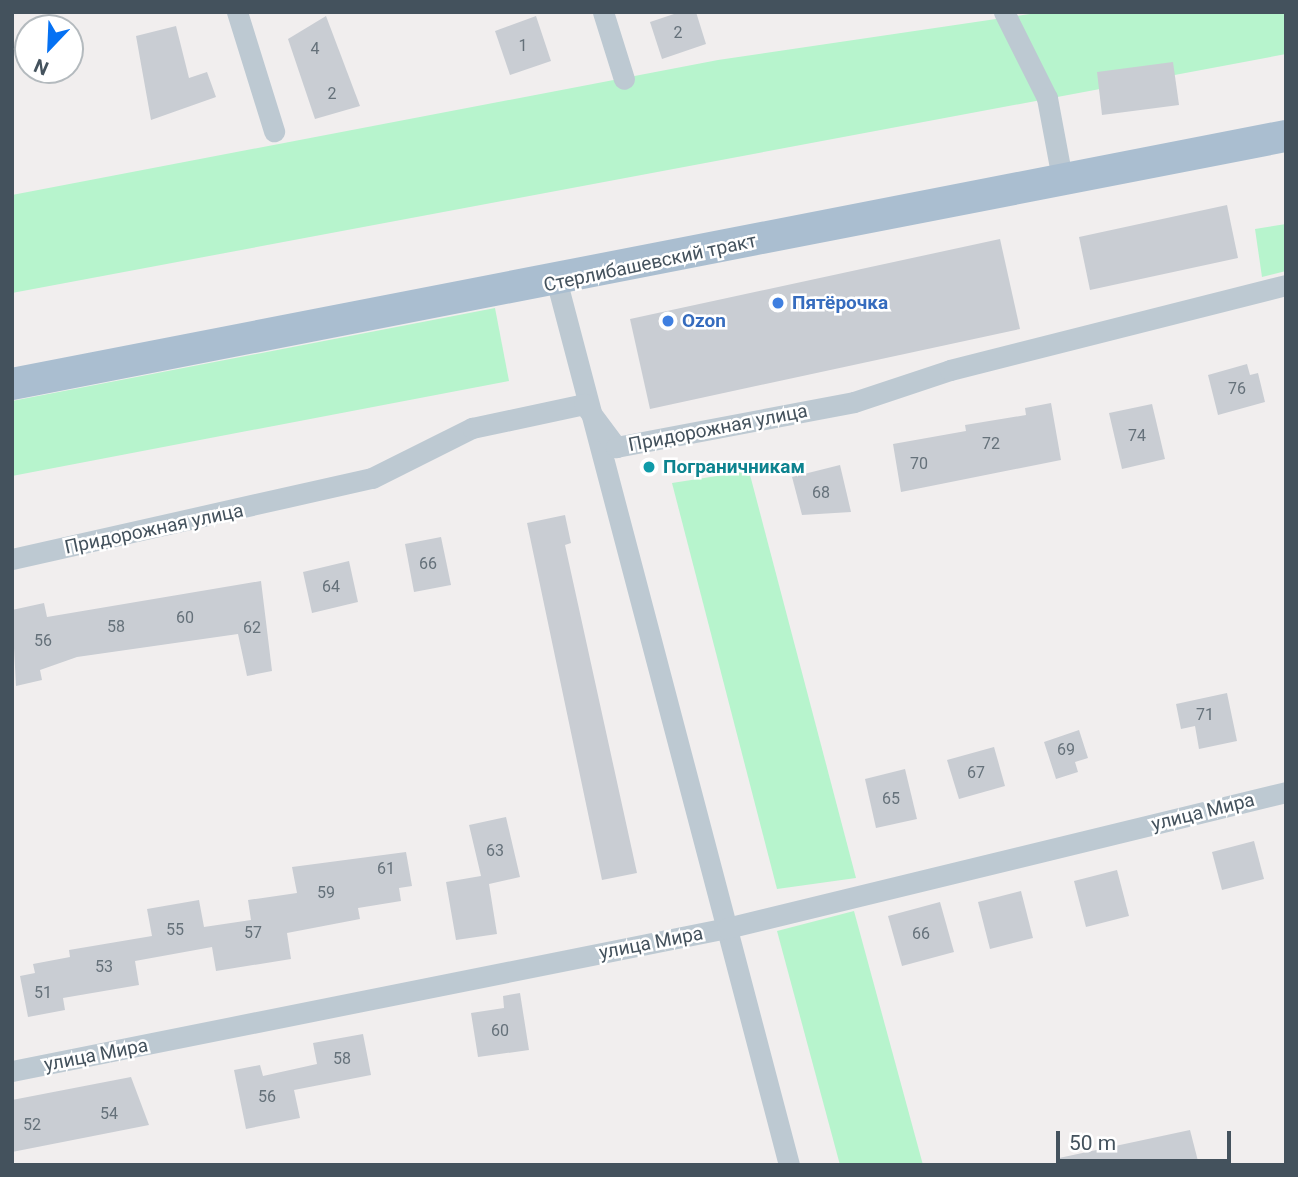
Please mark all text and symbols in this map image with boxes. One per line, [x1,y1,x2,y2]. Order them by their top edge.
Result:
north arrow [14,14,84,84]
house number: 2 [674,23,682,43]
house number: 1 [519,36,527,56]
house number: 4 [311,39,319,59]
text: N [31,54,52,80]
house number: 2 [328,84,336,104]
street label: Стерлибашевский тракт [542,229,758,297]
place label: Пятёрочка [792,292,888,314]
marker: Пятёрочка [770,295,786,311]
place label: Ozon [682,310,726,332]
marker: Ozon [660,313,676,329]
house number: 76 [1228,379,1246,399]
street label: Придорожная улица [627,399,809,457]
house number: 74 [1128,426,1146,446]
house number: 72 [982,434,1000,454]
house number: 70 [910,454,928,474]
place label: Пограничникам [663,456,805,478]
marker: Пограничникам [641,459,657,475]
house number: 68 [812,483,830,503]
street label: Придорожная улица [63,499,245,559]
house number: 66 [419,554,437,574]
house number: 64 [322,577,340,597]
house number: 60 [176,608,194,628]
house number: 58 [107,617,125,637]
house number: 62 [243,618,261,638]
house number: 56 [34,631,52,651]
house number: 71 [1196,705,1214,725]
house number: 69 [1057,740,1075,760]
house number: 67 [967,763,985,783]
street label: улица Мира [1149,788,1257,836]
house number: 65 [882,789,900,809]
house number: 63 [486,841,504,861]
house number: 61 [377,859,395,879]
house number: 59 [317,883,335,903]
house number: 55 [166,920,184,940]
street label: улица Мира [597,922,705,964]
house number: 57 [244,923,262,943]
house number: 66 [912,924,930,944]
house number: 53 [95,957,113,977]
house number: 51 [34,983,52,1003]
house number: 60 [491,1021,509,1041]
street label: улица Мира [42,1034,150,1076]
house number: 58 [333,1049,351,1069]
house number: 56 [258,1087,276,1107]
house number: 54 [100,1104,118,1124]
house number: 52 [23,1115,41,1135]
scale bar [1060,1118,1235,1162]
text: 50 m [1069,1131,1116,1155]

